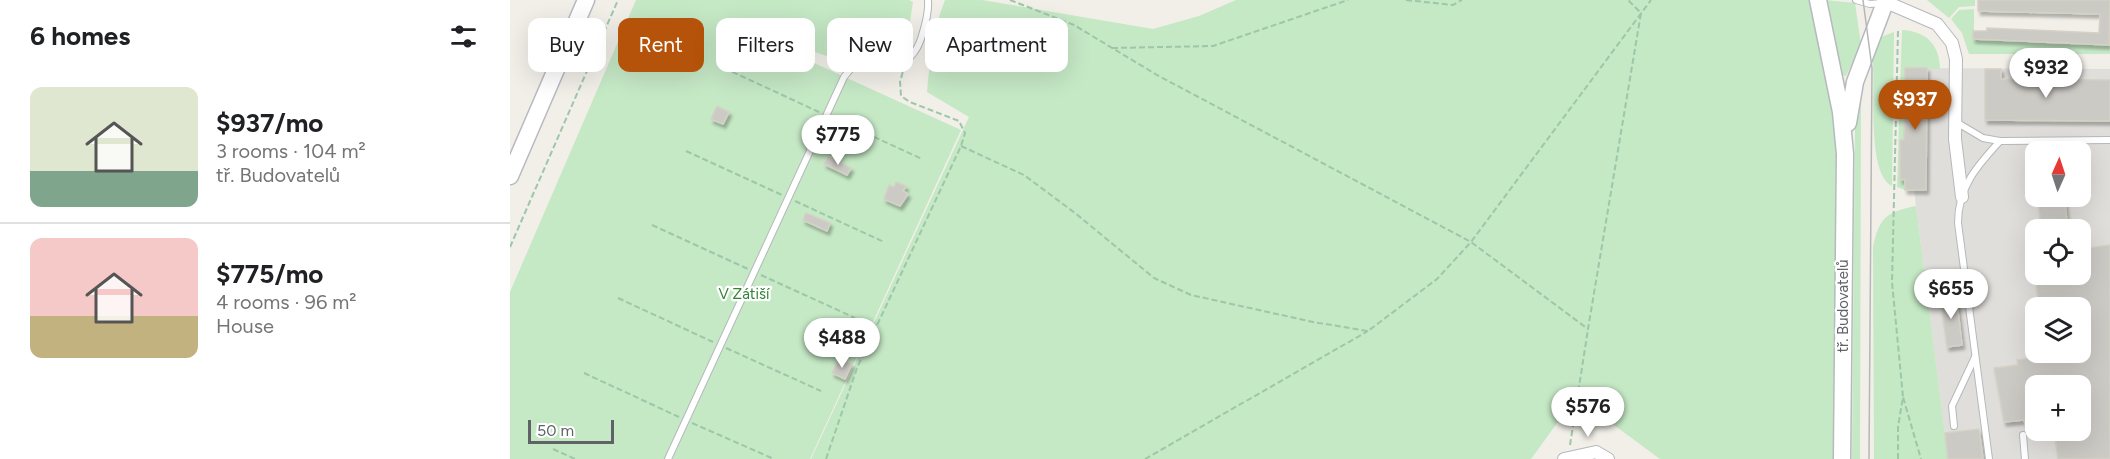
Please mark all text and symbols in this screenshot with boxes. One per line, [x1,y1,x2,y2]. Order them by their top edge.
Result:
chip: Buy [528,18,606,72]
chip: Rent [618,18,704,72]
chip: Filters [716,18,815,72]
chip: New [827,18,913,72]
chip: Apartment [925,18,1068,72]
text: 6 homes [30,20,130,52]
icon: filters [447,20,480,53]
pin: $932 [2010,48,2082,99]
text: $932 [2023,55,2069,79]
pin: $937 [1879,80,1951,131]
text: $937 [1893,87,1937,111]
text: $937/mo [216,107,323,139]
icon: home [78,111,150,183]
pin: $775 [802,115,874,166]
text: $775 [816,122,860,146]
text: 3 rooms · 104 m² [216,139,366,163]
north arrow [2025,141,2091,207]
map controls [2025,141,2091,441]
text: tř. Budovatelů [216,163,340,187]
button: locate [2025,219,2091,285]
text: $775/mo [216,258,323,290]
street label: tř. Budovatelů [1834,259,1852,353]
icon: home [78,262,150,334]
pin: $655 [1915,269,1987,320]
text: $655 [1928,276,1974,300]
park label: V Zátiší [718,285,771,303]
text: 4 rooms · 96 m² [216,290,356,314]
button: layers [2025,297,2091,363]
text: House [216,314,274,338]
pin: $488 [806,318,878,369]
text: $488 [818,325,866,349]
button: + [2025,375,2091,441]
pin: $576 [1552,387,1624,438]
text: $576 [1565,394,1611,418]
scale bar [528,417,614,444]
text: 50 m [537,421,574,440]

